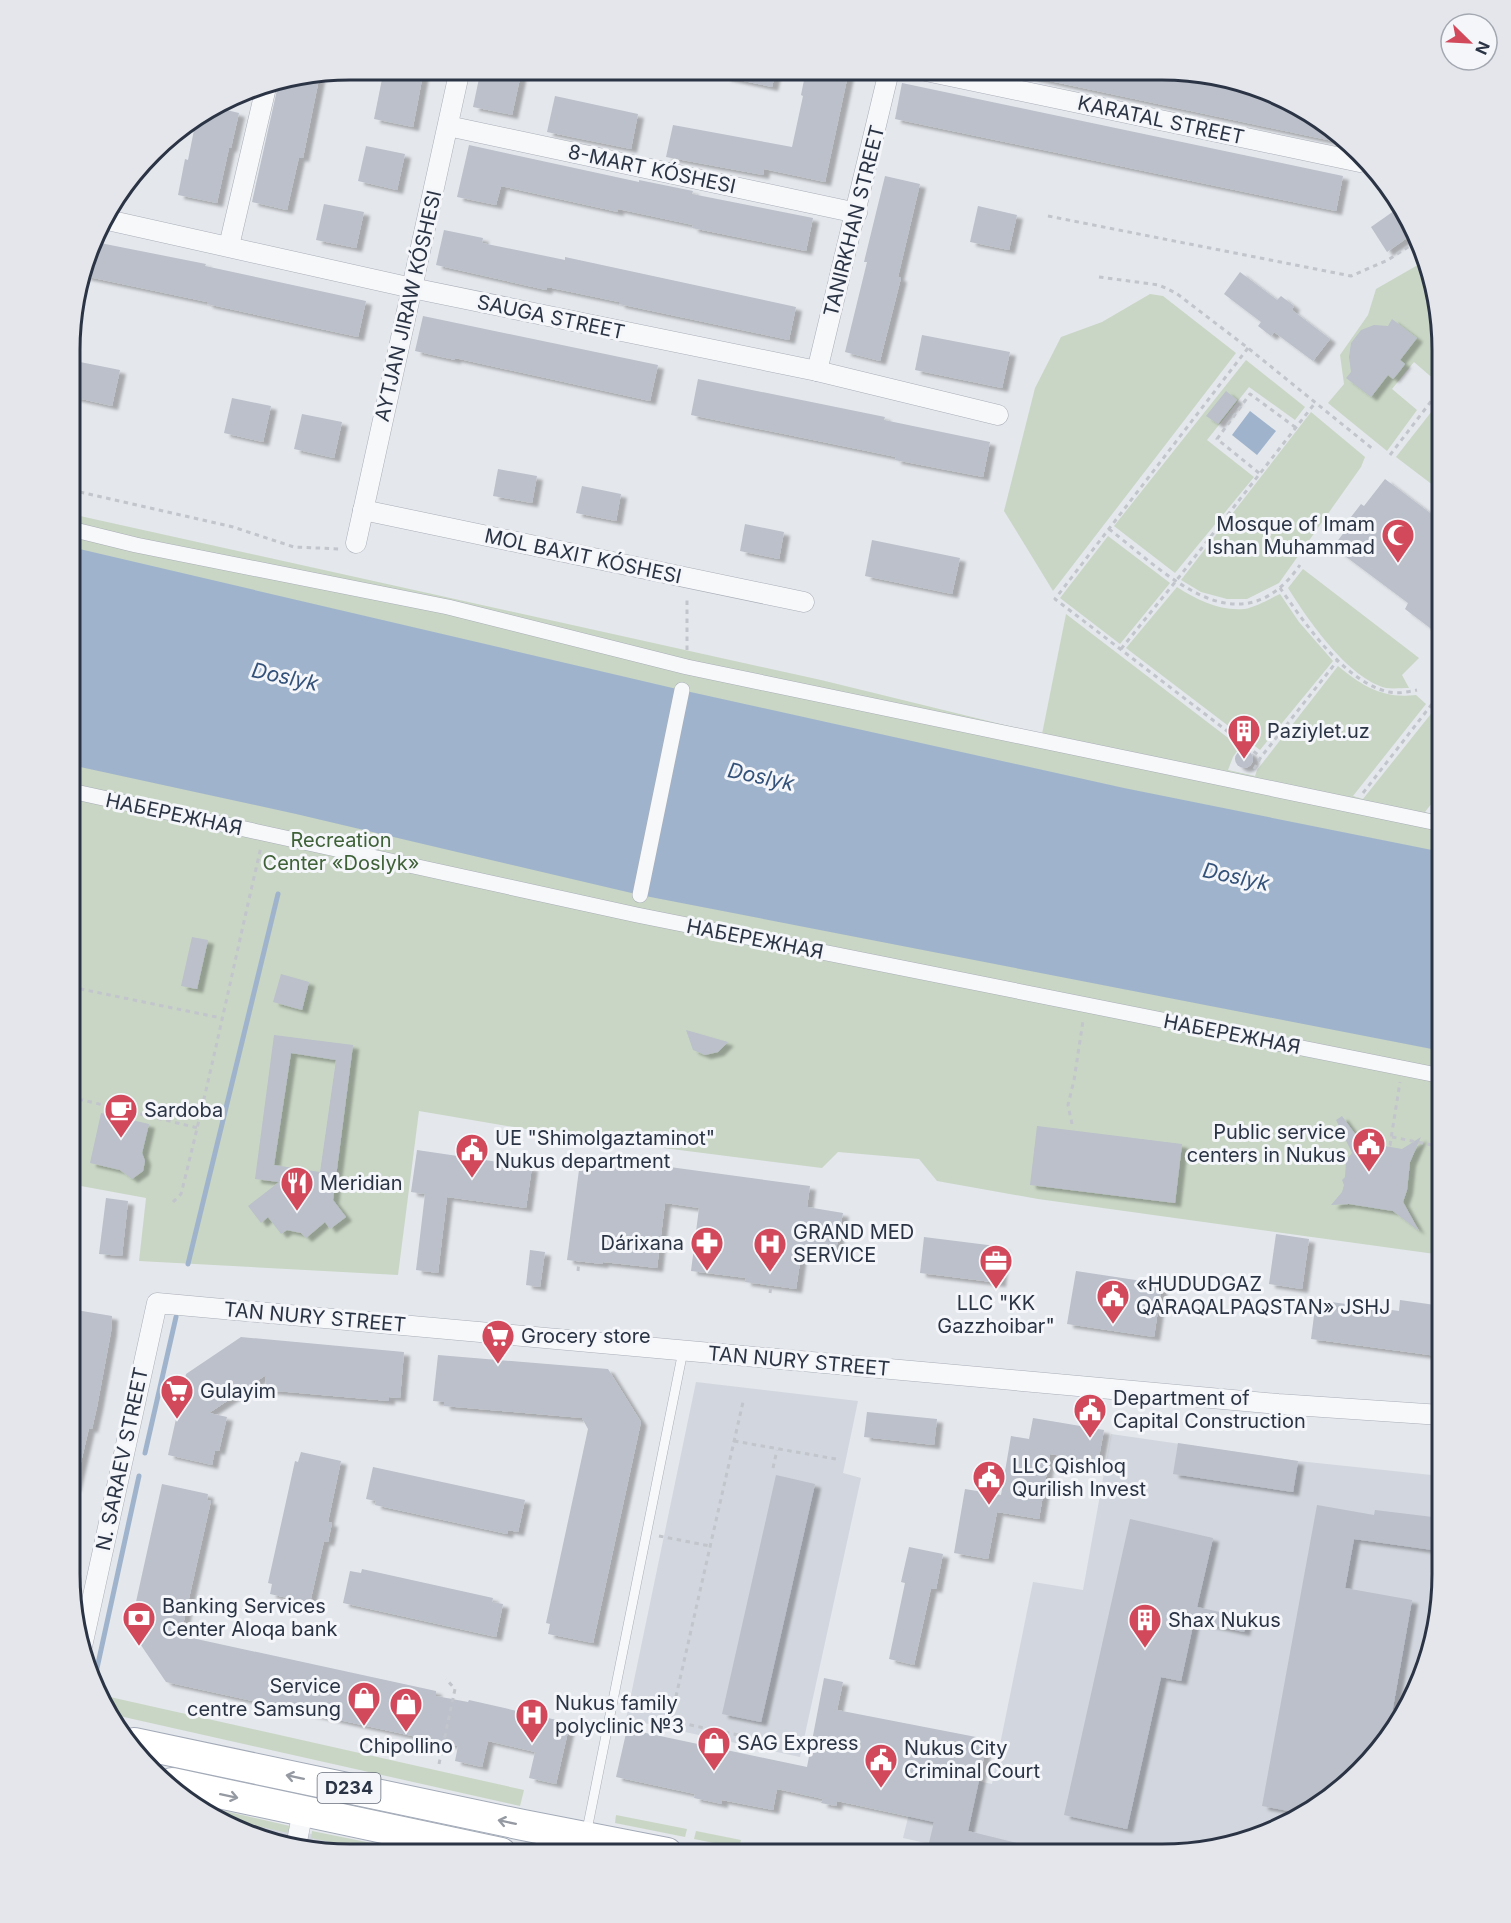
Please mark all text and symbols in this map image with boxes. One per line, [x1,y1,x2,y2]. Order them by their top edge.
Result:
north arrow [1439,12,1499,72]
text: N [1471,38,1494,58]
street label: KARATAL STREET [1076,91,1246,149]
street label: TANIRKHAN STREET [819,123,889,319]
street label: 8-MART KÓSHESI [566,139,738,198]
street label: AYTJAN JIRAW KÓSHESI [369,188,446,424]
street label: SAUGA STREET [475,290,627,344]
place label: Mosque of Imam Ishan Muhammad [1207,512,1375,559]
mosque icon: Mosque of Imam Ishan Muhammad [1380,517,1416,564]
street label: MOL BAXIT KÓSHESI [482,522,684,589]
water label: Doslyk [250,657,321,696]
building icon: Paziylet.uz [1226,713,1262,760]
place label: Paziylet.uz [1267,719,1370,743]
water label: Doslyk [726,757,797,796]
street label: НАБЕРЕЖНАЯ [103,788,245,840]
park label: Recreation Center «Doslyk» [263,828,419,875]
water label: Doslyk [1201,857,1272,896]
street label: НАБЕРЕЖНАЯ [684,914,826,964]
street label: НАБЕРЕЖНАЯ [1161,1009,1303,1059]
cafe icon: Sardoba [103,1092,139,1139]
place label: Sardoba [144,1098,223,1122]
place label: Public service centers in Nukus [1187,1120,1346,1167]
place label: UE "Shimolgaztaminot" Nukus department [495,1126,715,1173]
public building icon: Public service centers in Nukus [1351,1126,1387,1173]
public building icon: UE "Shimolgaztaminot" Nukus department [454,1132,490,1179]
restaurant icon: Meridian [279,1165,315,1212]
place label: Meridian [320,1171,403,1195]
place label: GRAND MED SERVICE [793,1220,914,1267]
pharmacy icon: Dárixana [689,1225,725,1272]
hospital icon: GRAND MED SERVICE [752,1226,788,1273]
place label: Dárixana [600,1231,684,1255]
office icon: LLC "KK Gazzhoibar" [978,1243,1014,1290]
place label: «HUDUDGAZ QARAQALPAQSTAN» JSHJ [1136,1272,1391,1319]
public building icon: «HUDUDGAZ QARAQALPAQSTAN» JSHJ [1095,1278,1131,1325]
place label: LLC "KK Gazzhoibar" [937,1291,1055,1338]
street label: TAN NURY STREET [223,1297,407,1337]
supermarket icon: Grocery store [480,1318,516,1365]
place label: Grocery store [521,1324,651,1348]
street label: TAN NURY STREET [707,1341,891,1381]
street label: N. SARAEV STREET [91,1365,153,1553]
supermarket icon: Gulayim [159,1373,195,1420]
place label: Gulayim [200,1379,276,1403]
place label: Department of Capital Construction [1113,1386,1306,1433]
public building icon: Department of Capital Construction [1072,1392,1108,1439]
place label: LLC Qishloq Qurilish Invest [1012,1454,1146,1501]
public building icon: LLC Qishloq Qurilish Invest [971,1459,1007,1506]
place label: Banking Services Center Aloqa bank [162,1594,337,1641]
bank icon: Banking Services Center Aloqa bank [121,1600,157,1647]
building icon: Shax Nukus [1127,1602,1163,1649]
place label: Shax Nukus [1168,1608,1281,1632]
place label: Service centre Samsung [187,1674,341,1721]
shop icon: Service centre Samsung [346,1680,382,1727]
shop icon: Chipollino [388,1686,424,1733]
place label: Nukus family polyclinic №3 [555,1691,684,1738]
hospital icon: Nukus family polyclinic №3 [514,1697,550,1744]
shop icon: SAG Express [696,1725,732,1772]
place label: SAG Express [737,1731,859,1755]
place label: Chipollino [359,1734,453,1758]
place label: Nukus City Criminal Court [904,1736,1040,1783]
public building icon: Nukus City Criminal Court [863,1742,899,1789]
one-way arrow [286,1771,306,1782]
road number: D234 [318,1773,380,1803]
one-way arrow [220,1790,239,1802]
one-way arrow [497,1816,517,1827]

